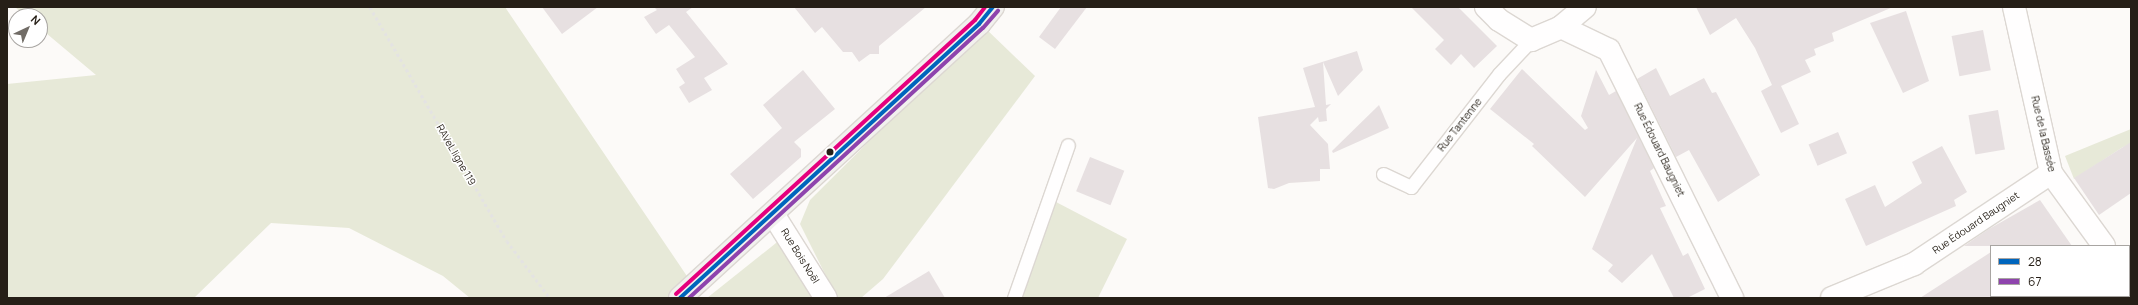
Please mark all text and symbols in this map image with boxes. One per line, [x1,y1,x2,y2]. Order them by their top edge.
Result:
north arrow [8,8,48,48]
text: N [28,12,44,28]
street label: Rue de la Bassée [2028,95,2058,173]
street label: Rue Tantenne [1436,96,1484,154]
street label: Rue Édouard Baugniet [1631,101,1687,199]
street label: RAVeL ligne 119 [434,122,478,188]
unlabelled marker [825,147,835,157]
street label: Rue Édouard Baugniet [1930,189,2022,257]
street label: Rue Bois Noël [778,226,822,286]
legend [1990,245,2130,297]
text: 28 [2028,253,2042,270]
text: 67 [2028,273,2041,290]

